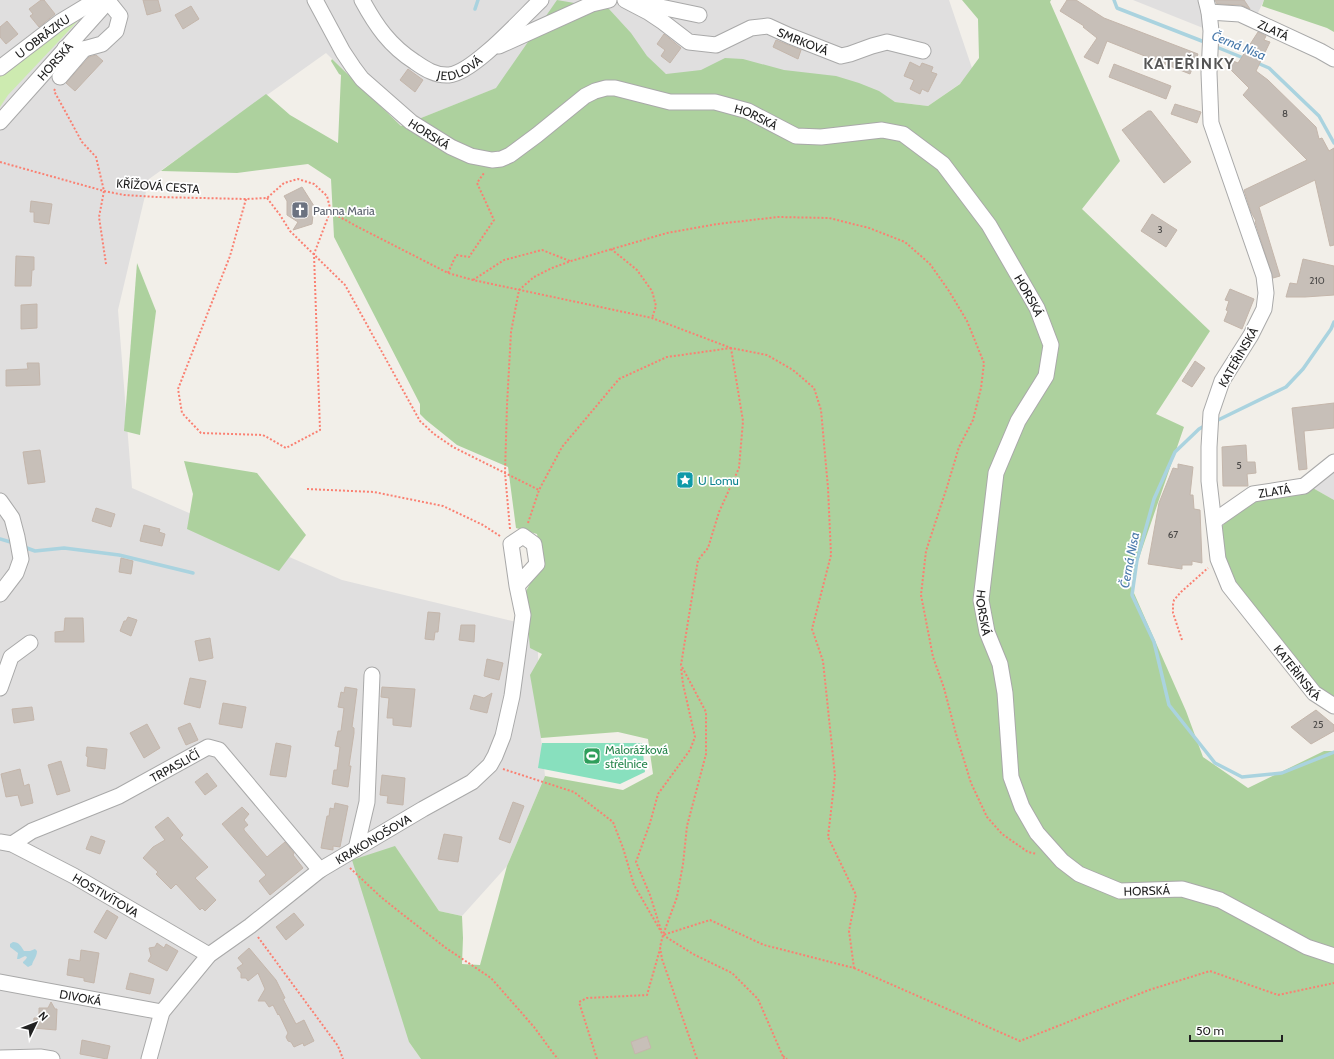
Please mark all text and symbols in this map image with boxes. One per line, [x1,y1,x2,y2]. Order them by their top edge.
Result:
street label: U OBRÁZKU [12,11,72,61]
street label: ZLATÁ [1256,16,1292,43]
street label: SMRKOVÁ [775,24,831,58]
water label: Černá Nisa [1210,27,1268,63]
street label: HORSKÁ [34,38,76,83]
street label: JEDLOVÁ [435,52,485,83]
district label: KATEŘINKY [1143,54,1235,73]
street label: HORSKÁ [733,100,781,133]
house number: 8 [1282,107,1288,120]
street label: HORSKÁ [406,115,453,152]
street label: KŘÍŽOVÁ CESTA [116,176,201,196]
church icon: Panna Maria [290,200,310,220]
place label: Panna Maria [313,203,375,218]
house number: 3 [1157,223,1163,236]
street label: HORSKÁ [1012,271,1047,319]
house number: 210 [1309,274,1325,287]
street label: KATEŘINSKÁ [1215,324,1261,390]
house number: 5 [1236,459,1242,472]
place icon: U Lomu [675,470,695,490]
place label: U Lomu [698,473,739,488]
street label: ZLATÁ [1257,481,1292,501]
house number: 67 [1168,528,1178,541]
water label: Černá Nisa [1116,531,1142,589]
street label: HORSKÁ [973,589,995,637]
street label: KATEŘINSKÁ [1271,642,1324,703]
house number: 25 [1313,718,1323,731]
place label: Malorážková střelnice [605,742,668,771]
street label: TRPASLIČÍ [147,746,202,785]
sports icon: Malorážková střelnice [582,746,602,766]
street label: KRAKONOŠOVA [332,810,414,867]
street label: HOSTIVÍTOVA [70,870,142,920]
street label: HORSKÁ [1123,882,1171,898]
street label: DIVOKÁ [58,986,103,1008]
north arrow [16,1003,56,1043]
text: N [36,1009,51,1024]
scale bar [1190,1017,1282,1043]
text: 50 m [1196,1023,1224,1038]

